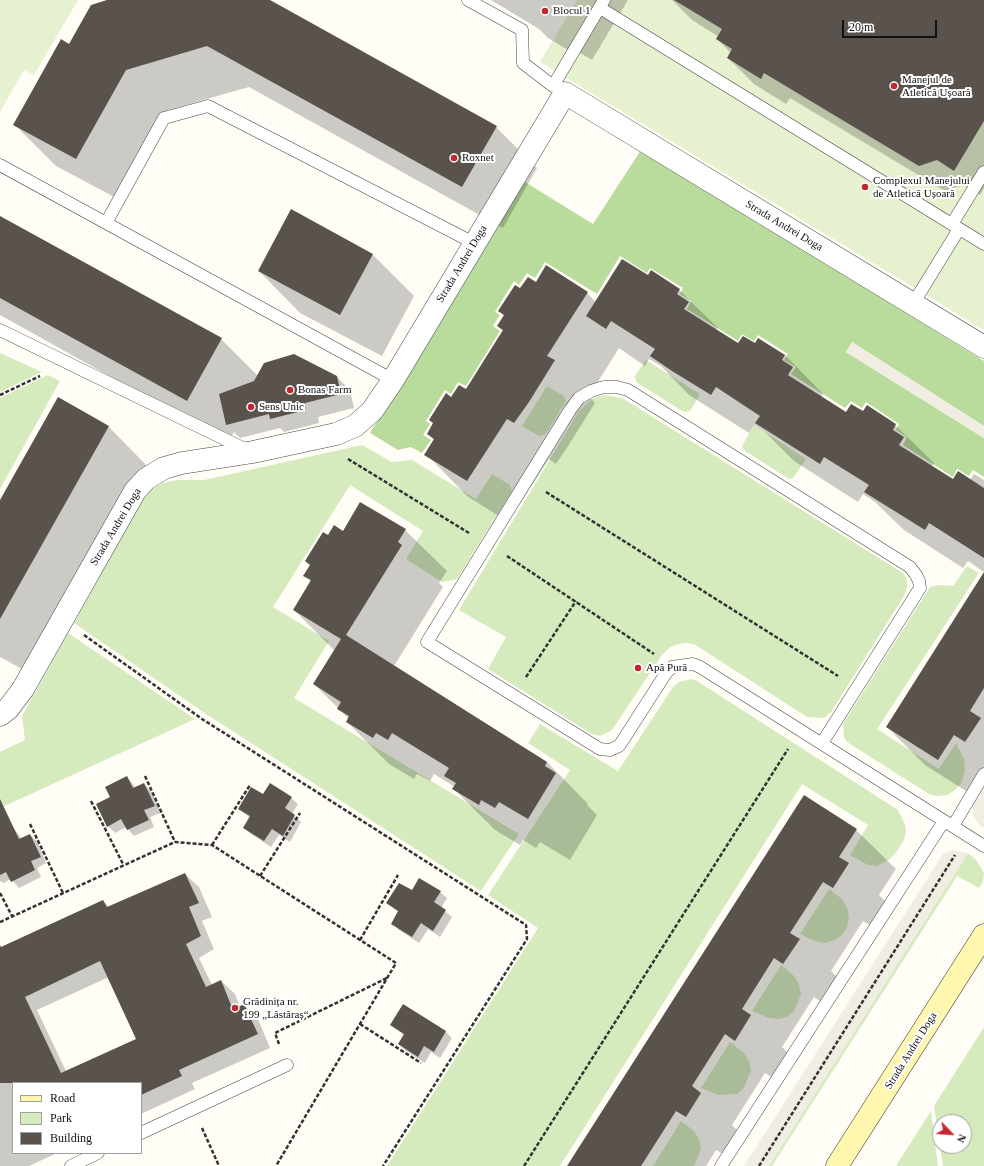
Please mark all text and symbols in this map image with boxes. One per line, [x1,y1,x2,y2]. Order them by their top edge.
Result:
place label: Blocul 1 [553,4,591,18]
marker: Blocul 1 [540,6,550,16]
scale bar [844,12,939,38]
text: 20 m [849,20,873,34]
place label: Manejul de Atletică Ușoară [902,73,971,99]
marker: Manejul de Atletică Ușoară [889,81,899,91]
place label: Roxnet [462,151,494,165]
marker: Roxnet [449,153,459,163]
place label: Complexul Manejului de Atletică Ușoară [873,174,970,200]
marker: Complexul Manejului de Atletică Ușoară [860,182,870,192]
street label: Strada Andrei Doga [743,198,825,254]
street label: Strada Andrei Doga [434,223,490,305]
place label: Bonas Farm [298,383,351,397]
marker: Bonas Farm [285,385,295,395]
place label: Sens Unic [259,400,304,414]
marker: Sens Unic [246,402,256,412]
street label: Strada Andrei Doga [88,486,144,568]
place label: Apă Pură [646,661,687,675]
marker: Apă Pură [633,663,643,673]
place label: Grădinița nr. 199 „Lăstăraș“ [243,995,309,1021]
marker: Grădinița nr. 199 „Lăstăraș“ [230,1003,240,1013]
street label: Strada Andrei Doga [882,1010,940,1092]
legend [12,1082,142,1154]
text: Road [50,1091,75,1105]
text: Park [50,1111,72,1125]
north arrow [932,1114,972,1154]
text: Building [50,1131,92,1145]
text: N [955,1133,969,1145]

